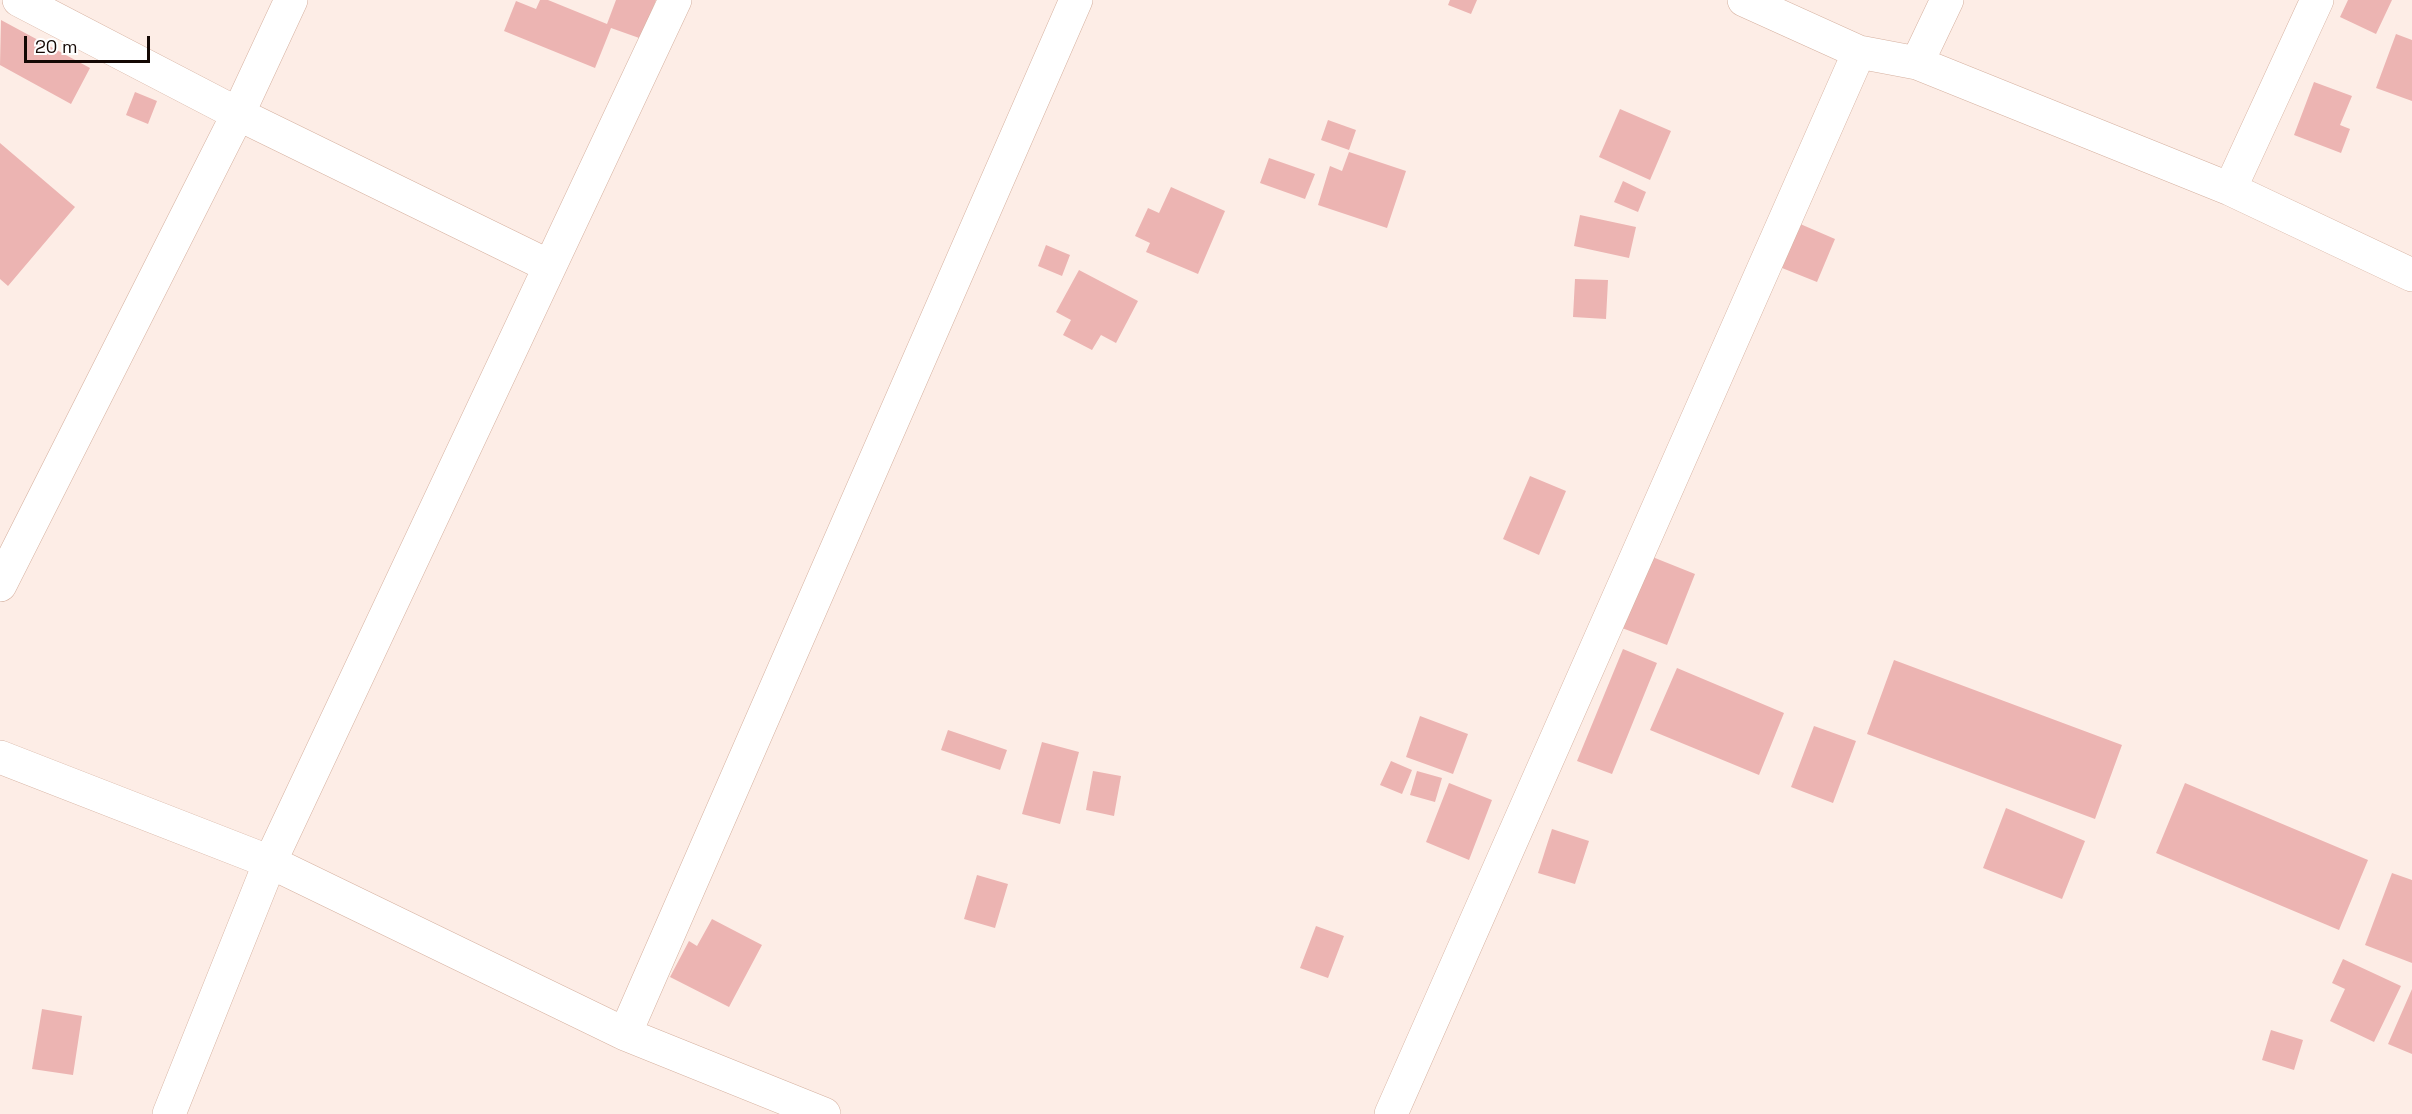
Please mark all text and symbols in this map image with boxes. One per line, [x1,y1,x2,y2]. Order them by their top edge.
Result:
scale bar [27,24,153,62]
text: 20 m [35,35,78,58]

